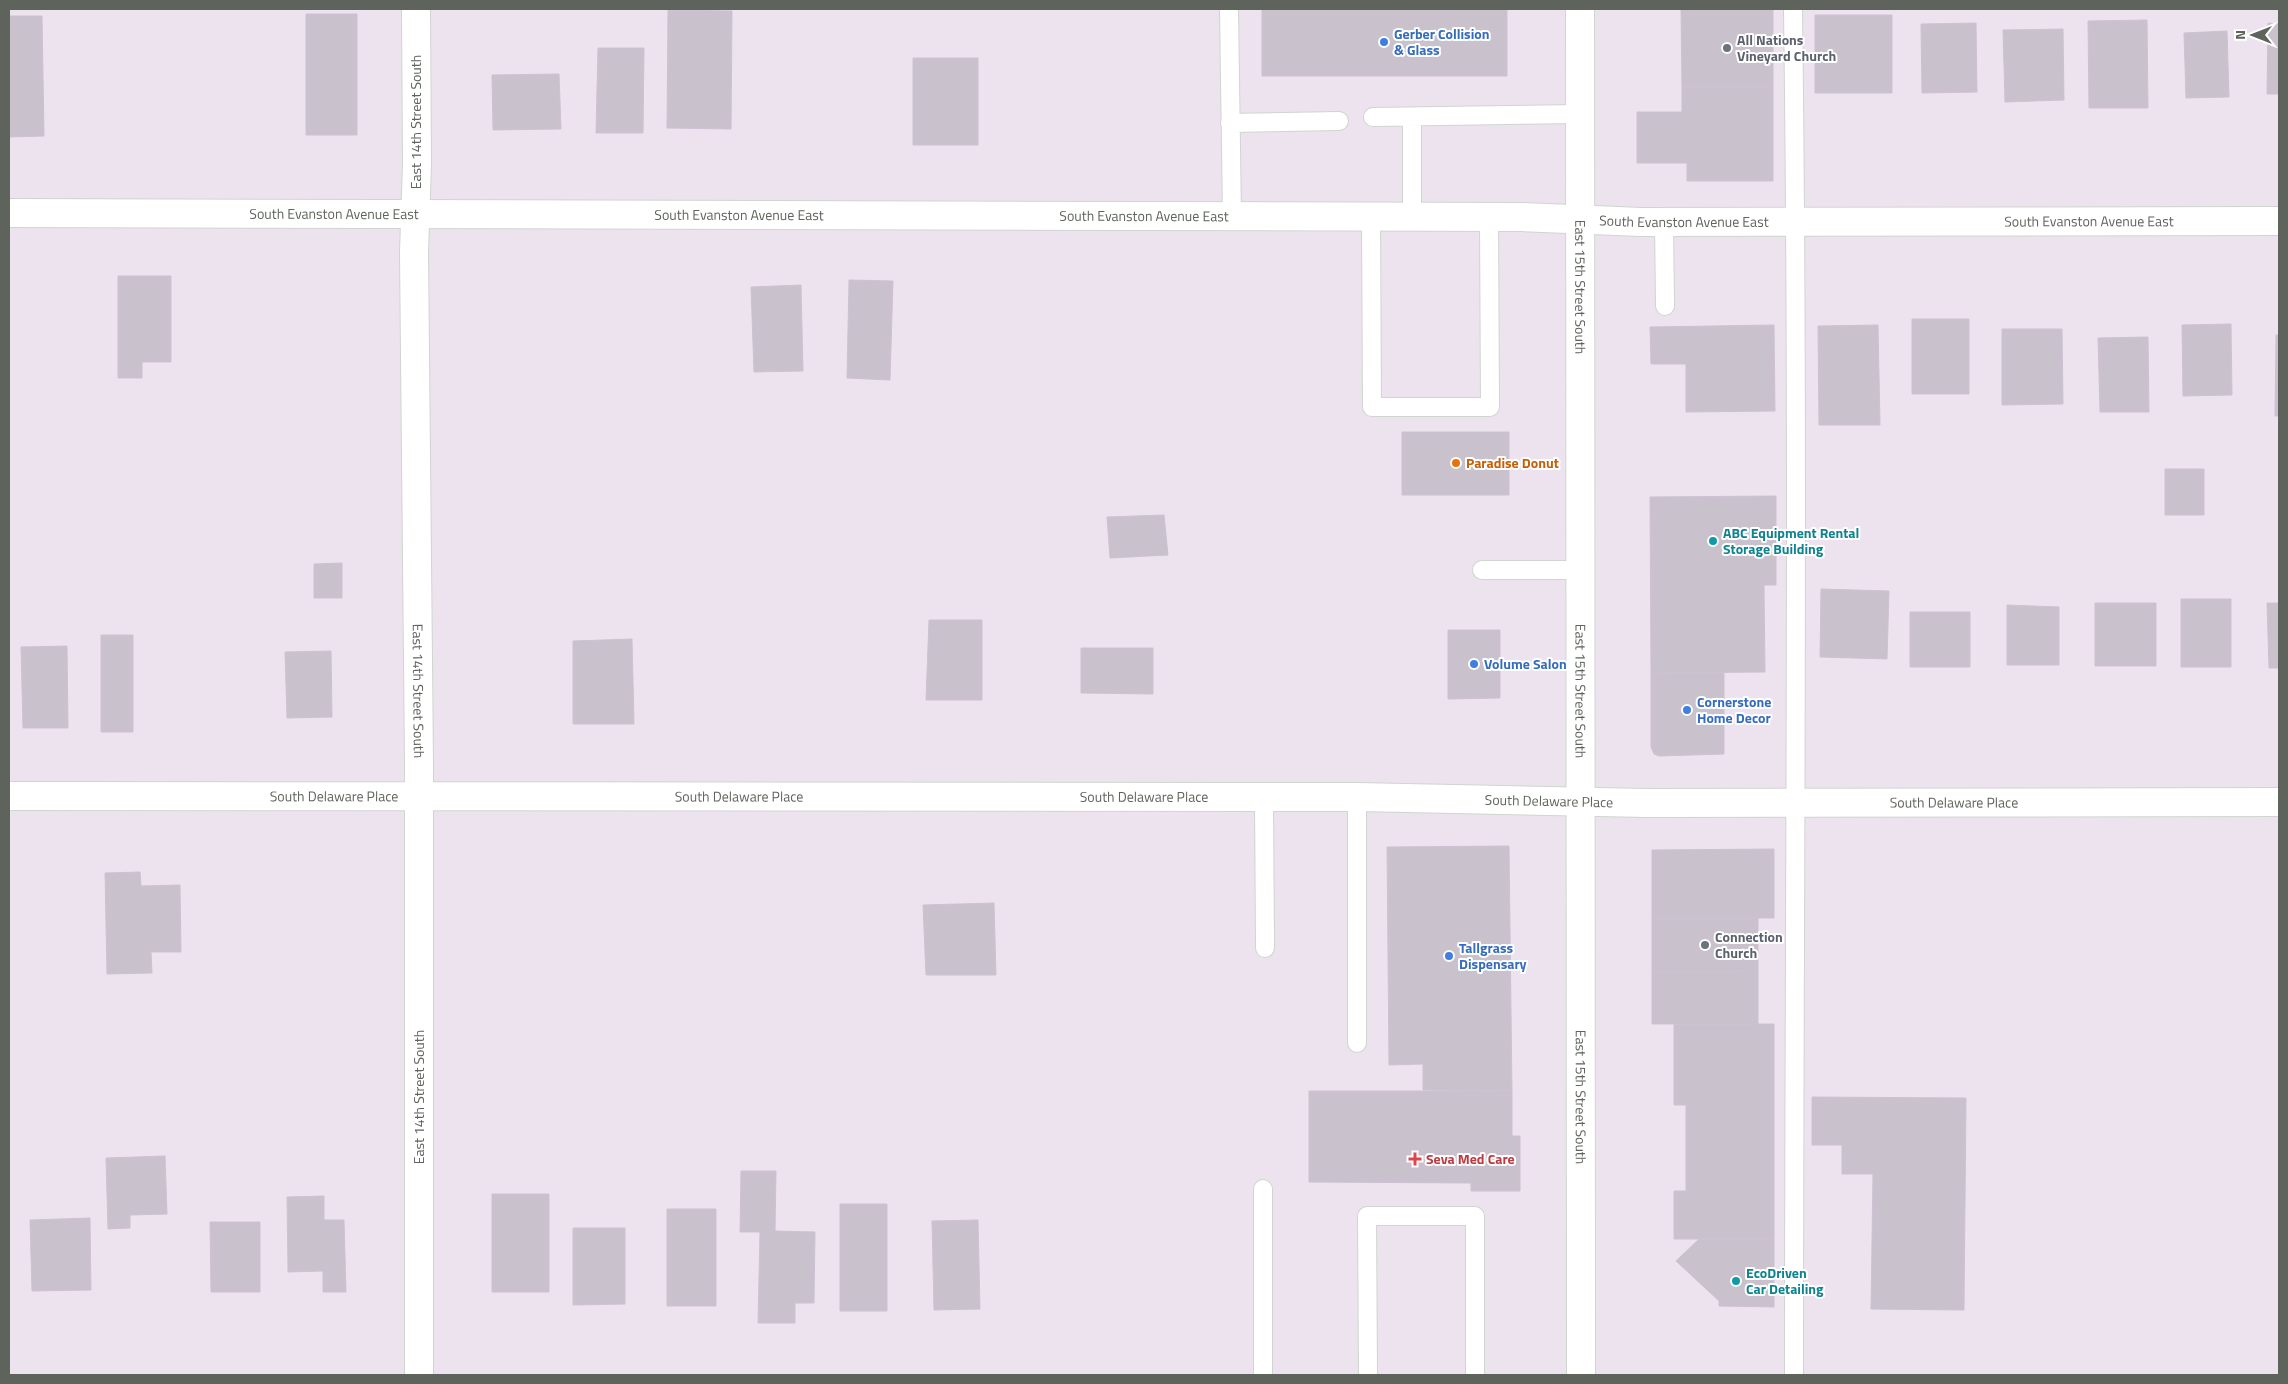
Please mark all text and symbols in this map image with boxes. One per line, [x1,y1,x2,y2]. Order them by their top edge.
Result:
north arrow [2228,10,2278,60]
place label: Gerber Collision & Glass [1394,23,1489,60]
place label: All Nations Vineyard Church [1737,29,1836,66]
text: N [2229,30,2250,40]
marker: Gerber Collision & Glass [1378,36,1390,48]
marker: All Nations Vineyard Church [1721,42,1733,54]
street label: East 14th Street South [405,55,426,189]
street label: South Evanston Avenue East [249,203,419,224]
street label: South Evanston Avenue East [654,204,824,225]
street label: South Evanston Avenue East [1059,205,1229,226]
street label: South Evanston Avenue East [1599,209,1769,232]
street label: South Evanston Avenue East [2004,210,2174,231]
street label: East 15th Street South [1570,220,1591,354]
place label: Paradise Donut [1466,452,1559,473]
marker: Paradise Donut [1450,457,1462,469]
place label: ABC Equipment Rental Storage Building [1723,522,1859,559]
marker: ABC Equipment Rental Storage Building [1707,535,1719,547]
street label: East 14th Street South [408,623,430,758]
street label: East 15th Street South [1570,624,1592,758]
place label: Volume Salon [1484,653,1567,674]
marker: Volume Salon [1468,658,1480,670]
place label: Cornerstone Home Decor [1697,691,1771,728]
marker: Cornerstone Home Decor [1681,704,1693,716]
street label: South Delaware Place [270,785,398,806]
street label: South Delaware Place [675,785,803,807]
street label: South Delaware Place [1080,786,1208,807]
street label: South Delaware Place [1484,789,1613,812]
street label: South Delaware Place [1890,791,2018,813]
place label: Connection Church [1715,926,1783,963]
place label: Tallgrass Dispensary [1459,937,1527,974]
marker: Connection Church [1699,939,1711,951]
marker: Tallgrass Dispensary [1443,950,1455,962]
street label: East 14th Street South [408,1030,429,1164]
street label: East 15th Street South [1571,1030,1592,1164]
place label: Seva Med Care [1426,1148,1515,1169]
marker: Seva Med Care [1408,1152,1422,1166]
place label: EcoDriven Car Detailing [1746,1262,1824,1299]
marker: EcoDriven Car Detailing [1730,1275,1742,1287]

